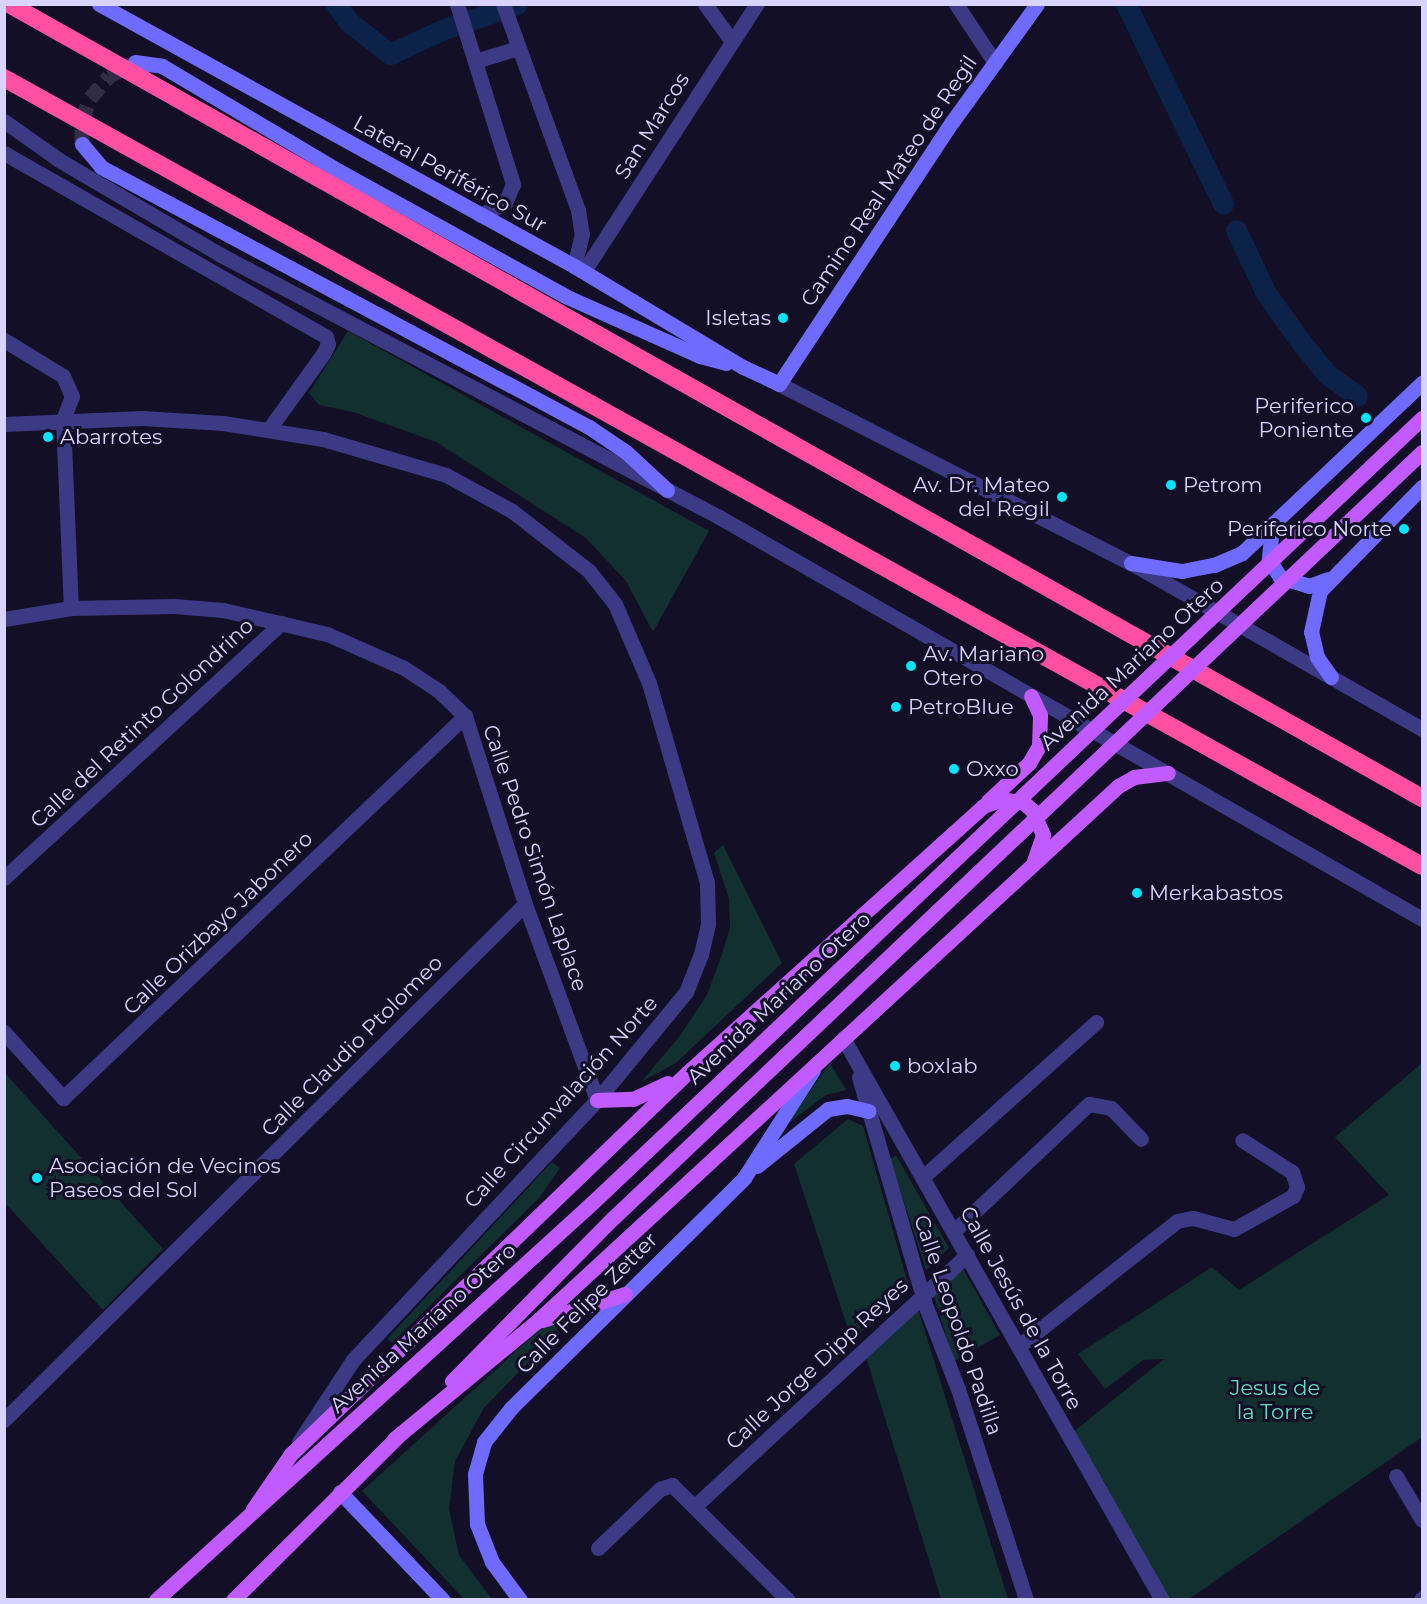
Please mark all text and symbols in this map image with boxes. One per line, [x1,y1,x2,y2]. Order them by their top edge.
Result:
street label: Camino Real Mateo de Regil [796,51,982,311]
street label: San Marcos [609,68,695,184]
street label: Lateral Periférico Sur [349,110,551,238]
place label: Isletas [705,305,771,331]
marker: Isletas [776,311,790,325]
place label: Periferico Poniente [1254,393,1354,443]
marker: Periferico Poniente [1359,411,1373,425]
place label: Abarrotes [60,424,162,450]
marker: Abarrotes [41,430,55,444]
place label: Av. Dr. Mateo del Regil [913,472,1050,522]
place label: Petrom [1183,472,1263,498]
marker: Petrom [1164,478,1178,492]
marker: Av. Dr. Mateo del Regil [1055,490,1069,504]
place label: Periferico Norte [1227,516,1392,542]
marker: Periferico Norte [1397,522,1411,536]
street label: Avenida Mariano Otero [1035,572,1229,756]
street label: Calle del Retinto Golondrino [25,613,259,833]
place label: Av. Mariano Otero [923,641,1044,691]
marker: Av. Mariano Otero [904,659,918,673]
place label: PetroBlue [908,694,1014,720]
marker: PetroBlue [889,700,903,714]
street label: Calle Pedro Simón Laplace [477,721,593,995]
place label: Oxxo [966,756,1019,782]
marker: Oxxo [947,762,961,776]
street label: Calle Orizbayo Jabonero [118,826,318,1020]
place label: Merkabastos [1149,880,1283,906]
marker: Merkabastos [1130,886,1144,900]
street label: Avenida Mariano Otero [682,906,876,1090]
street label: Calle Claudio Ptolomeo [256,950,448,1142]
street label: Calle Circunvalación Norte [459,991,663,1213]
place label: boxlab [907,1053,978,1079]
marker: boxlab [888,1059,902,1073]
place label: Asociación de Vecinos Paseos del Sol [49,1153,281,1203]
marker: Asociación de Vecinos Paseos del Sol [30,1171,44,1185]
street label: Calle Jesús de la Torre [954,1202,1088,1414]
street label: Calle Leopoldo Padilla [908,1212,1008,1438]
street label: Calle Felipe Zetter [511,1227,663,1379]
street label: Avenida Mariano Otero [325,1238,521,1418]
street label: Calle Jorge Dipp Reyes [721,1273,913,1455]
park label: Jesus de la Torre [1230,1375,1320,1425]

